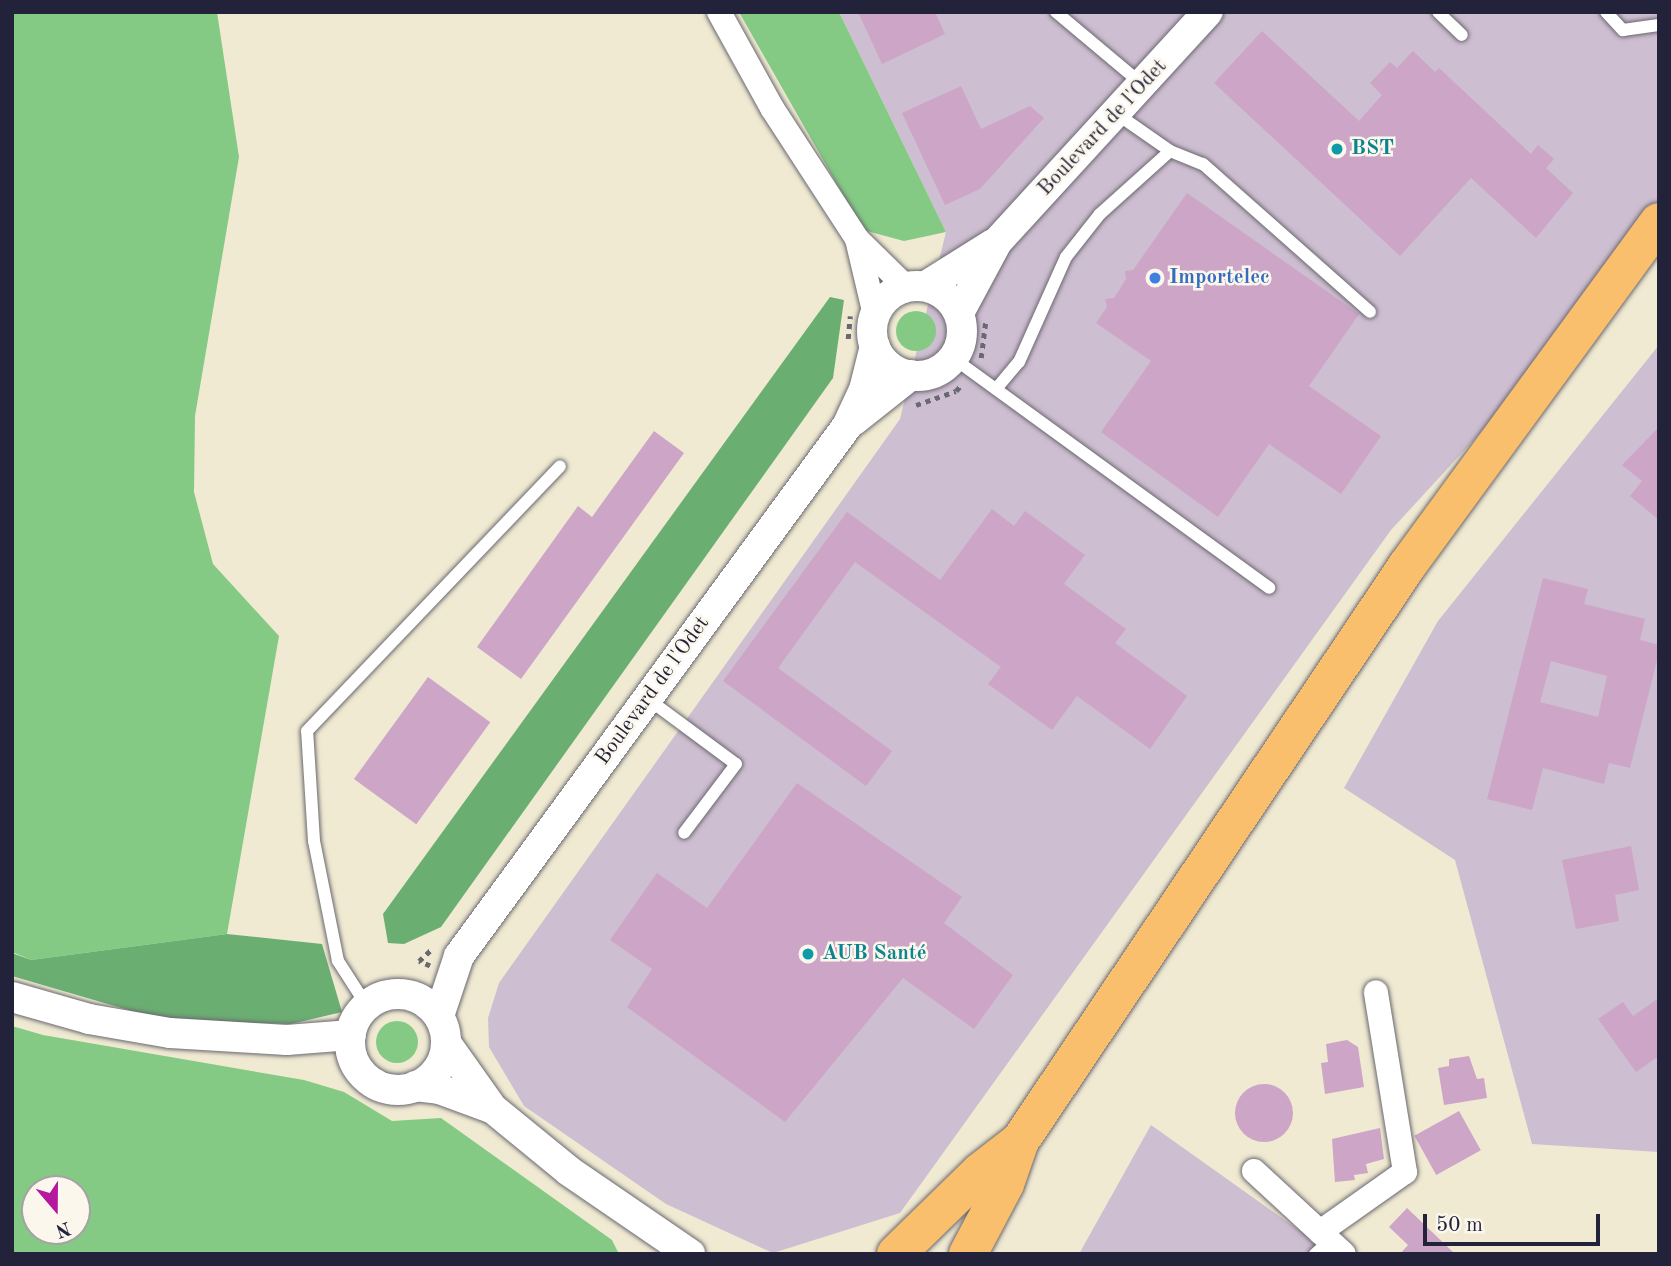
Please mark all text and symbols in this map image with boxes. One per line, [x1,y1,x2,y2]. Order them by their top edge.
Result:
street label: Boulevard de l'Odet [1033,54,1173,202]
place label: BST [1351,136,1394,162]
marker: BST [1329,141,1345,157]
place label: Importelec [1169,265,1270,291]
marker: Importelec [1147,270,1163,286]
street label: Boulevard de l'Odet [591,612,715,770]
place label: AUB Santé [822,941,927,967]
marker: AUB Santé [800,946,816,962]
north arrow [21,1175,91,1245]
scale bar [1426,1200,1603,1244]
text: 50 m [1436,1215,1483,1236]
text: N [53,1217,73,1240]

